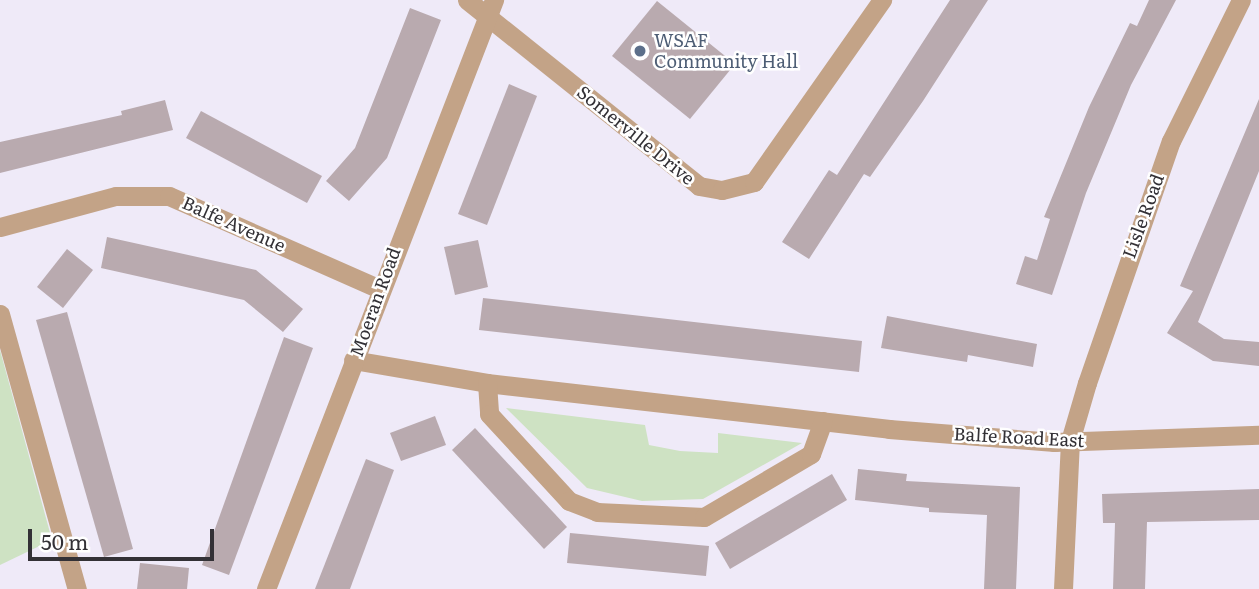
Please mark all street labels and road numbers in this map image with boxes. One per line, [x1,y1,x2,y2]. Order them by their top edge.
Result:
street label: Somerville Drive [573,81,699,189]
street label: Lisle Road [1118,171,1168,261]
street label: Balfe Avenue [179,192,289,256]
street label: Moeran Road [345,244,405,360]
street label: Balfe Road East [953,423,1085,451]

